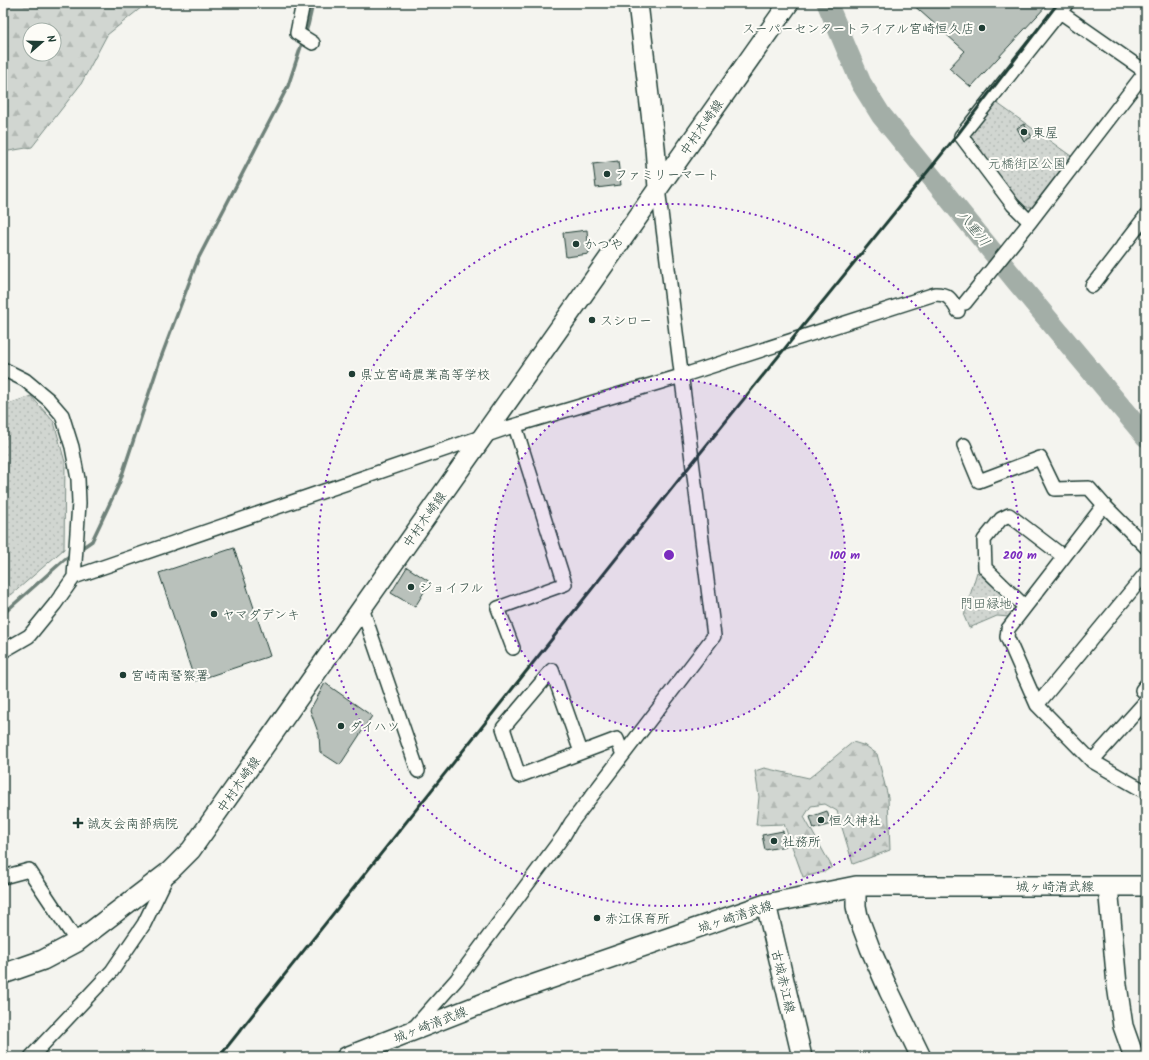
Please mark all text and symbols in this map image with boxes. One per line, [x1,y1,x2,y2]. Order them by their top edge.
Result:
place label: スーパーセンタートライアル宮崎恒久店 [742,19,974,40]
north arrow [22,22,62,62]
marker: スーパーセンタートライアル宮崎恒久店 [977,23,987,33]
text: N [41,33,60,45]
street label: 中村木崎線 [675,94,730,161]
place label: 東屋 [1032,123,1058,144]
marker: 東屋 [1019,127,1029,137]
park label: 元橋街区公園 [988,154,1066,175]
place label: ファミリーマート [615,165,719,186]
marker: ファミリーマート [602,169,612,179]
water label: 八重川 [951,205,995,252]
place label: かつや [584,235,623,256]
marker: かつや [571,239,581,249]
place label: スシロー [600,311,652,332]
marker: スシロー [587,315,597,325]
place label: 県立宮崎農業高等学校 [360,365,490,386]
marker: 県立宮崎農業高等学校 [347,369,357,379]
street label: 中村木崎線 [398,486,453,553]
text: 100 m [830,546,860,565]
text: 200 m [1003,546,1037,565]
centre of rings [662,548,676,562]
place label: ジョイフル [419,578,483,599]
marker: ジョイフル [406,582,416,592]
park label: 門田緑地 [960,594,1012,615]
place label: ヤマダデンキ [222,605,300,626]
marker: ヤマダデンキ [209,609,219,619]
place label: 宮崎南警察署 [131,666,209,687]
marker: 宮崎南警察署 [118,670,128,680]
place label: ダイハツ [349,717,400,738]
marker: ダイハツ [336,721,346,731]
street label: 中村木崎線 [212,751,267,818]
place label: 恒久神社 [829,811,881,832]
place label: 誠友会南部病院 [87,814,178,835]
marker: 恒久神社 [816,815,826,825]
marker: 誠友会南部病院 [72,817,84,829]
place label: 社務所 [782,832,821,853]
marker: 社務所 [769,836,779,846]
street label: 城ヶ崎清武線 [1016,877,1095,898]
street label: 城ヶ崎清武線 [695,895,777,939]
place label: 赤江保育所 [605,909,670,930]
marker: 赤江保育所 [592,913,602,923]
street label: 古城赤江線 [765,947,800,1016]
street label: 城ヶ崎清武線 [390,1001,472,1049]

